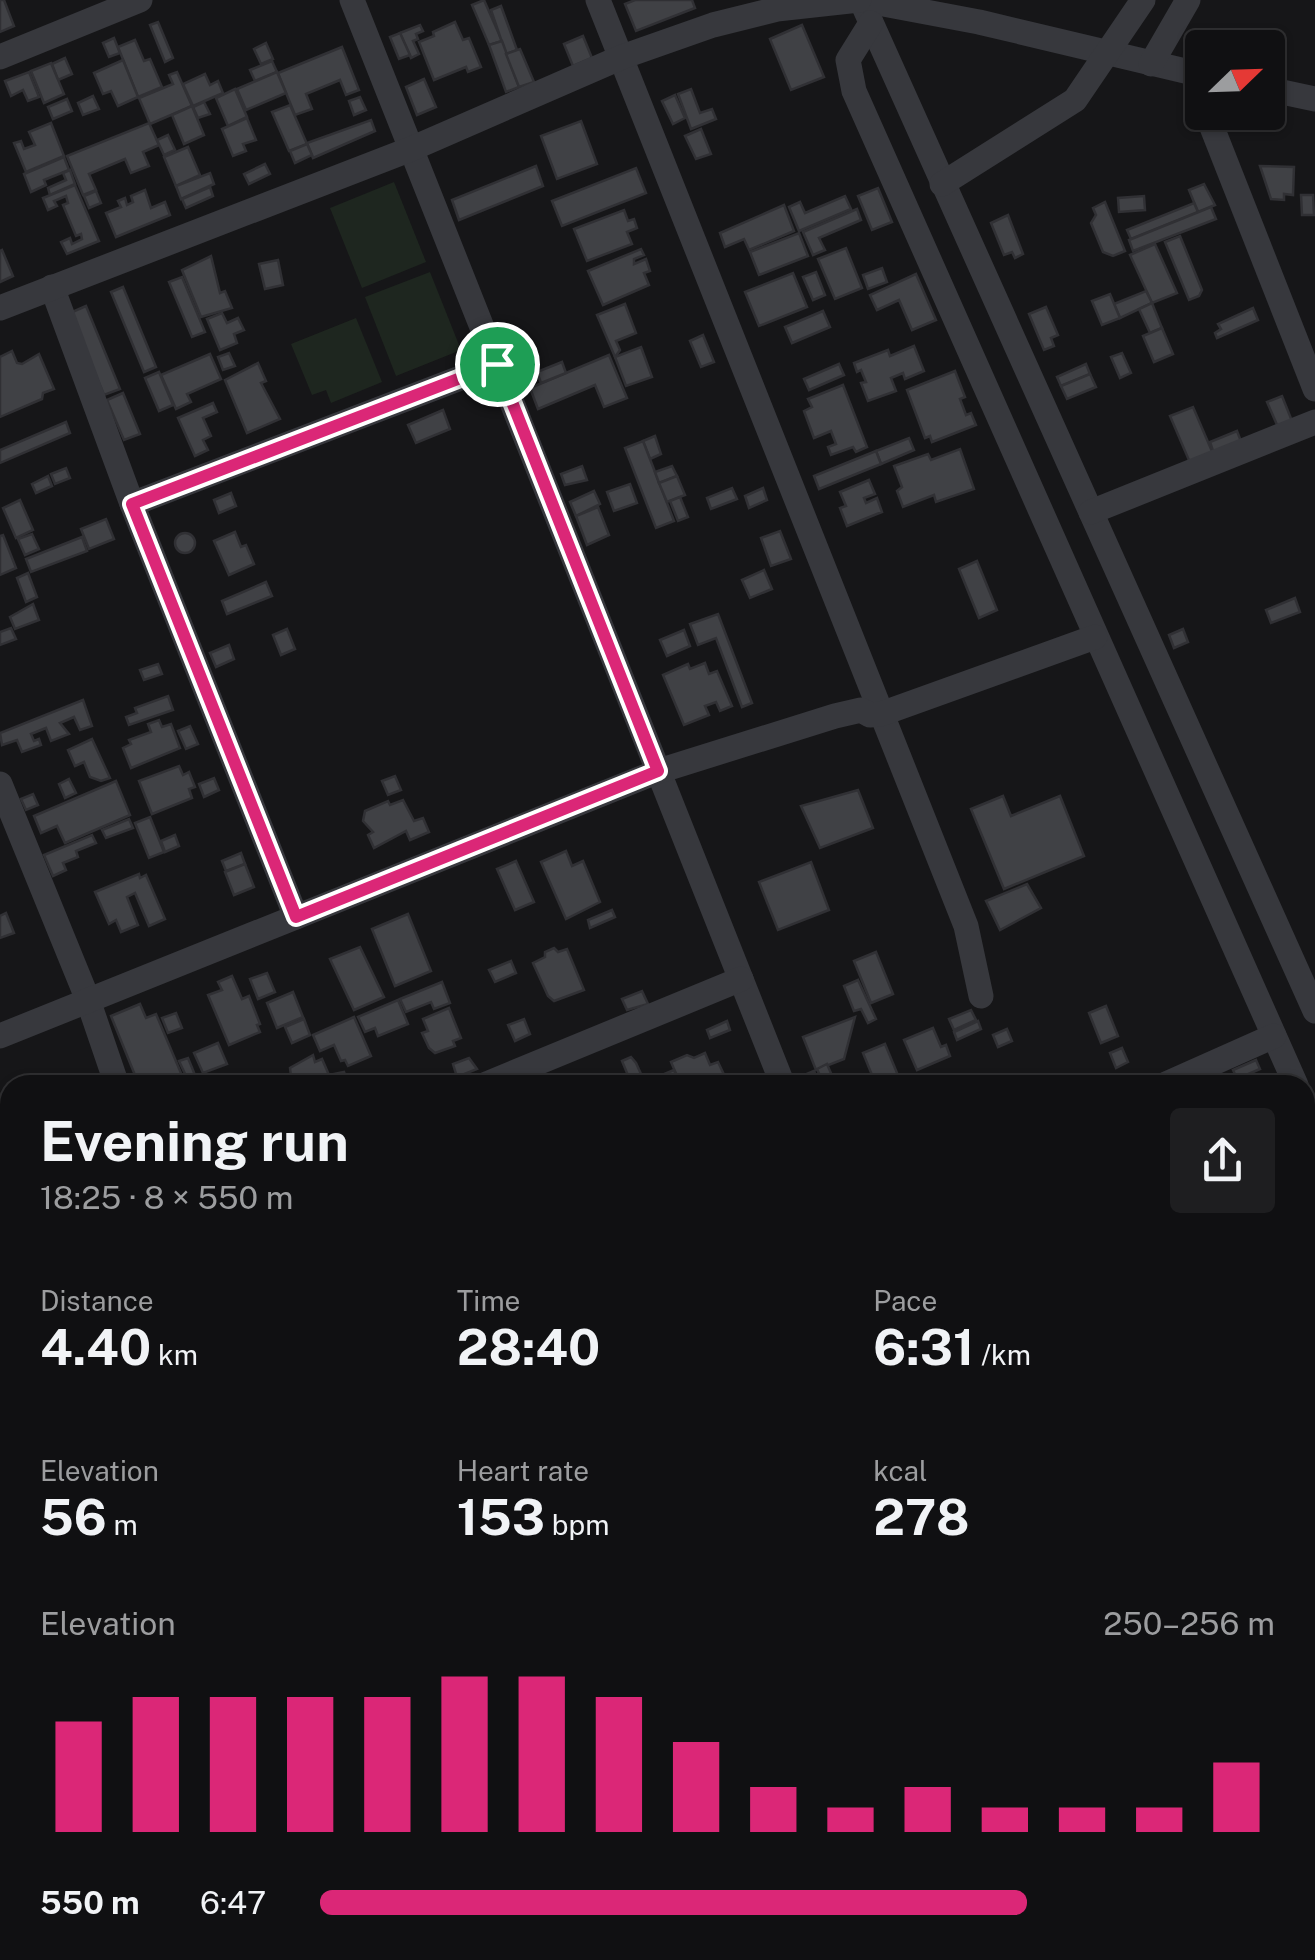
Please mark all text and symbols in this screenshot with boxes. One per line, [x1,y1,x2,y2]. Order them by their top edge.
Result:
north arrow [1185,30,1285,130]
map controls [1185,30,1285,130]
pin [455,322,540,407]
icon: arrive [470,337,525,392]
button: share [1170,1108,1275,1213]
text: Evening run [40,1109,349,1173]
text: 18:25 · 8 × 550 m [40,1179,293,1216]
text: Distance [40,1284,154,1317]
text: Time [457,1284,520,1317]
text: Pace [873,1284,937,1317]
text: 4.40 [40,1317,151,1376]
text: 28:40 [457,1317,600,1376]
text: 6:31 [873,1317,974,1376]
text: km [151,1338,198,1371]
text: /km [974,1338,1031,1371]
text: Elevation [40,1454,159,1487]
text: Heart rate [457,1454,589,1487]
text: kcal [873,1454,927,1487]
text: 56 [40,1487,107,1546]
text: 153 [457,1487,545,1546]
text: 278 [873,1487,969,1546]
text: m [107,1508,138,1541]
text: bpm [545,1508,609,1541]
text: Elevation [40,1605,176,1642]
text: 250–256 m [1103,1605,1275,1642]
text: 550 m [40,1884,140,1921]
text: 6:47 [200,1884,266,1921]

